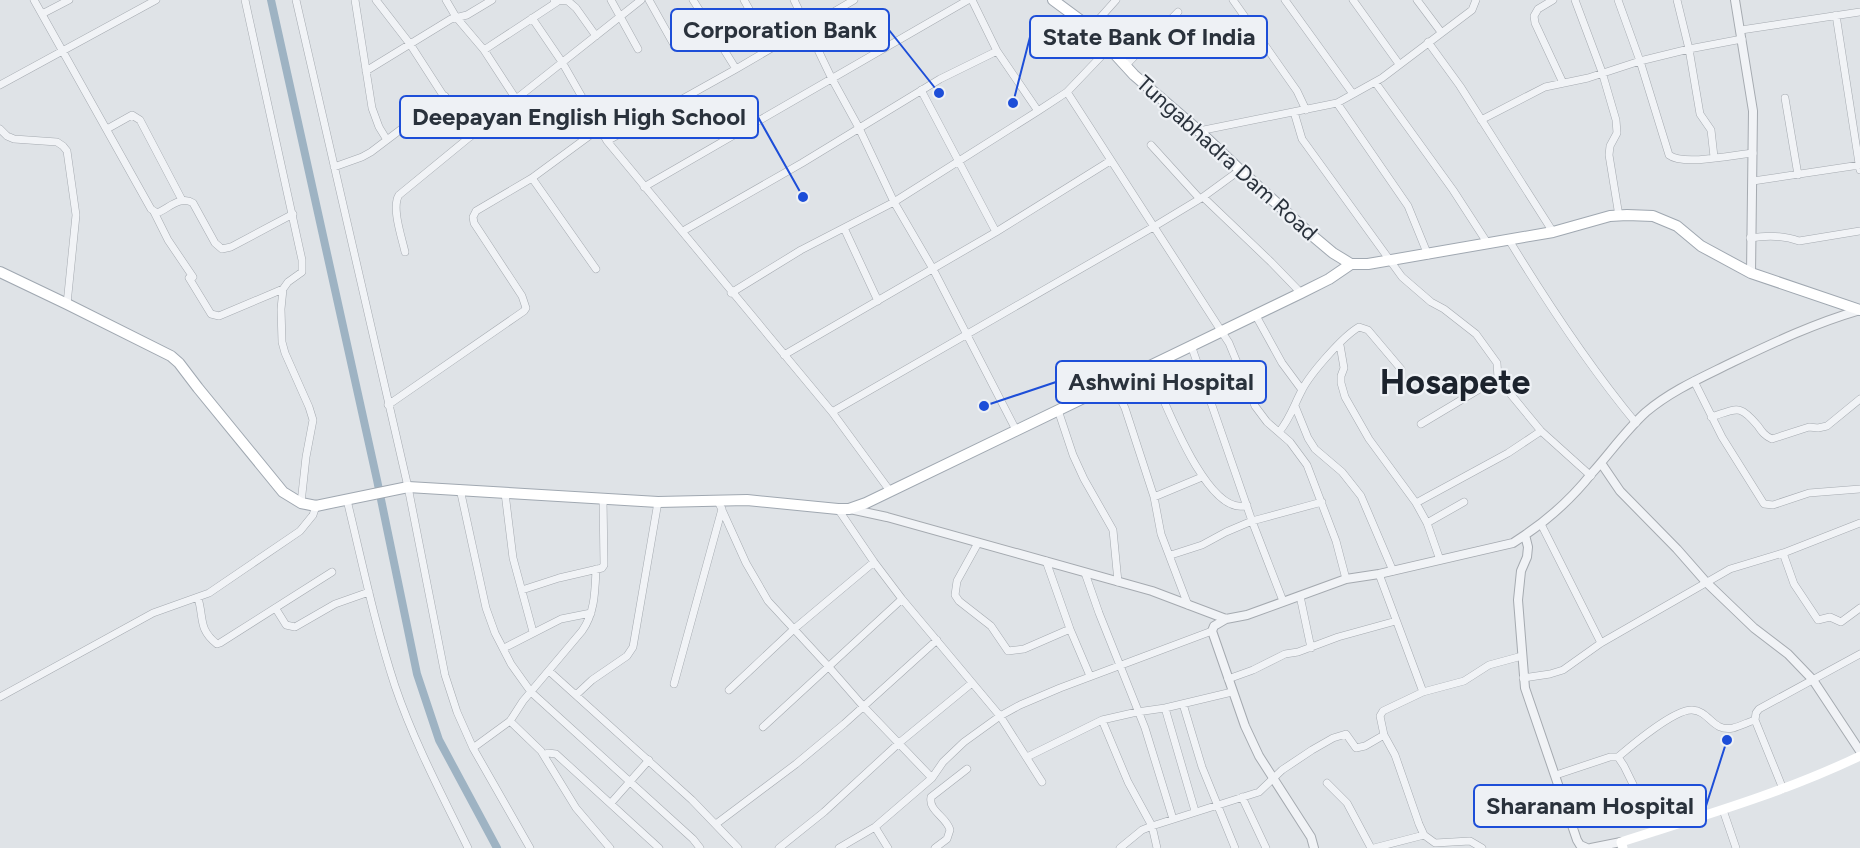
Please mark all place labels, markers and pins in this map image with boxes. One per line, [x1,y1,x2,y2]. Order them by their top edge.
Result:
callout: Corporation Bank [671,9,889,51]
callout: State Bank Of India [1030,16,1267,58]
callout: Deepayan English High School [400,96,758,138]
callout: Ashwini Hospital [1056,361,1266,403]
callout: Sharanam Hospital [1474,785,1706,827]

